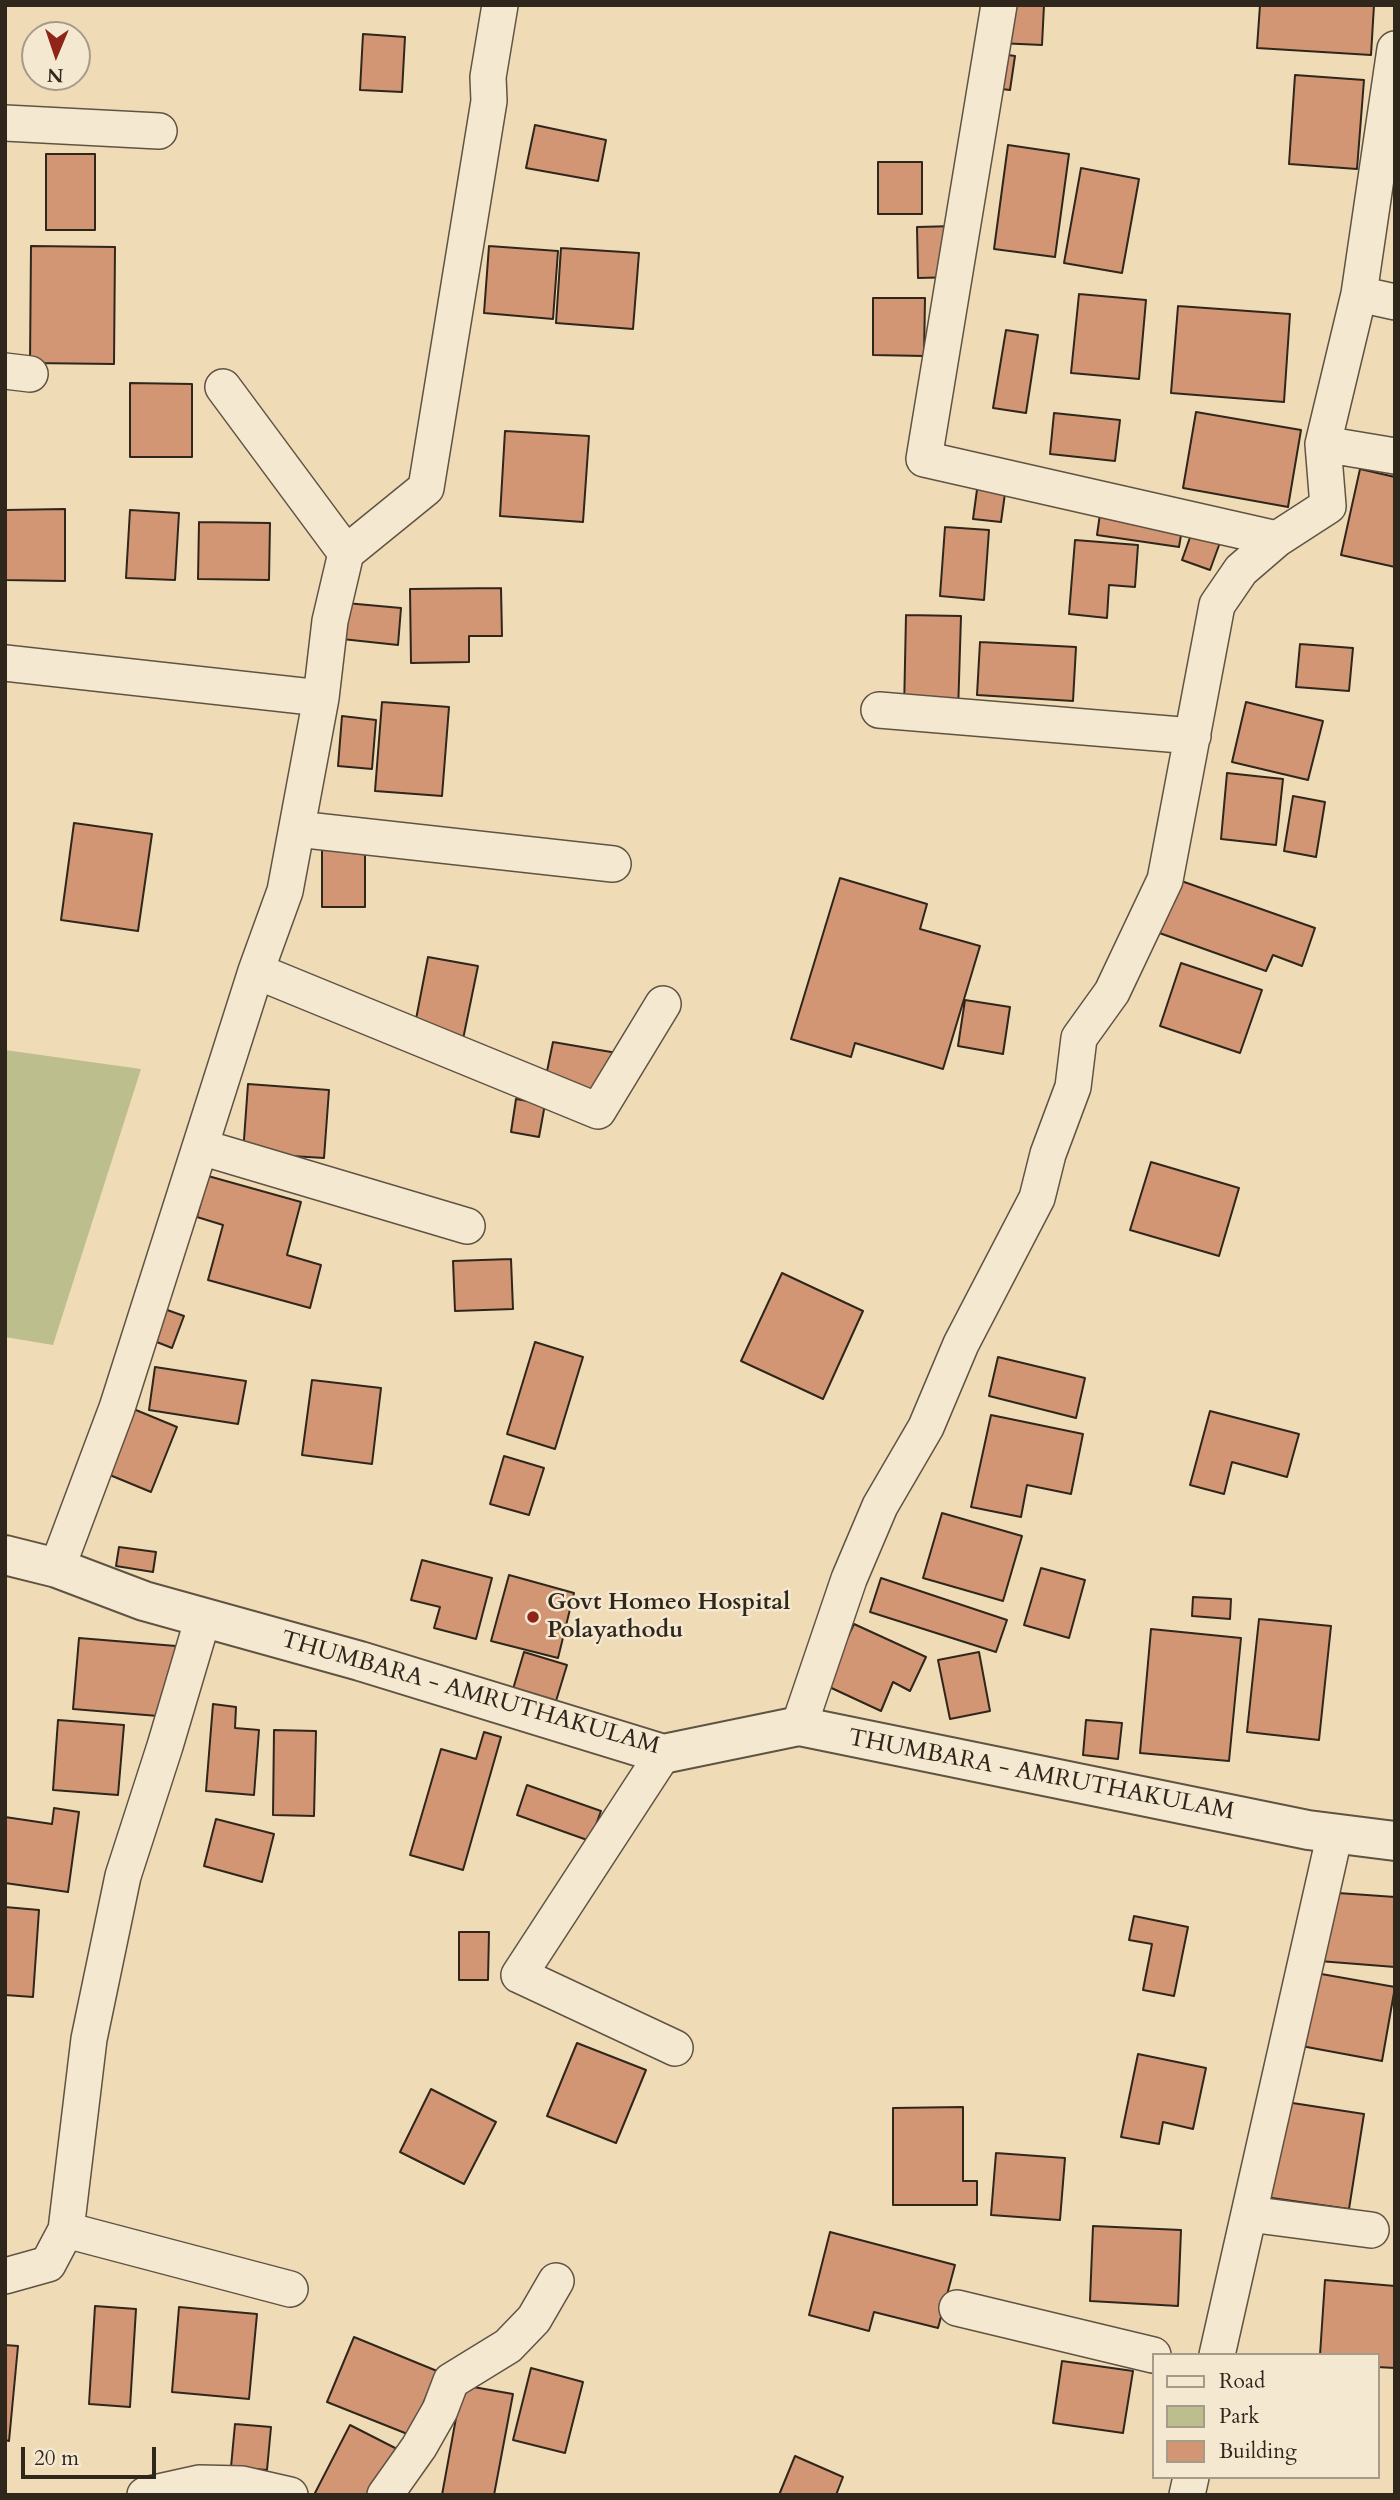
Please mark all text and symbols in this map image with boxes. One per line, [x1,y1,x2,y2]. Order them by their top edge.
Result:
north arrow [21,21,91,91]
text: N [47,62,64,88]
place label: Govt Homeo Hospital Polayathodu [547,1589,790,1645]
marker: Govt Homeo Hospital Polayathodu [525,1609,541,1625]
street label: THUMBARA - AMRUTHAKULAM [277,1626,663,1762]
street label: THUMBARA - AMRUTHAKULAM [845,1724,1237,1828]
legend [1152,2353,1379,2479]
text: Road [1219,2367,1265,2396]
text: Park [1219,2402,1259,2431]
scale bar [24,2434,159,2478]
text: Building [1219,2437,1297,2466]
text: 20 m [34,2444,79,2473]

